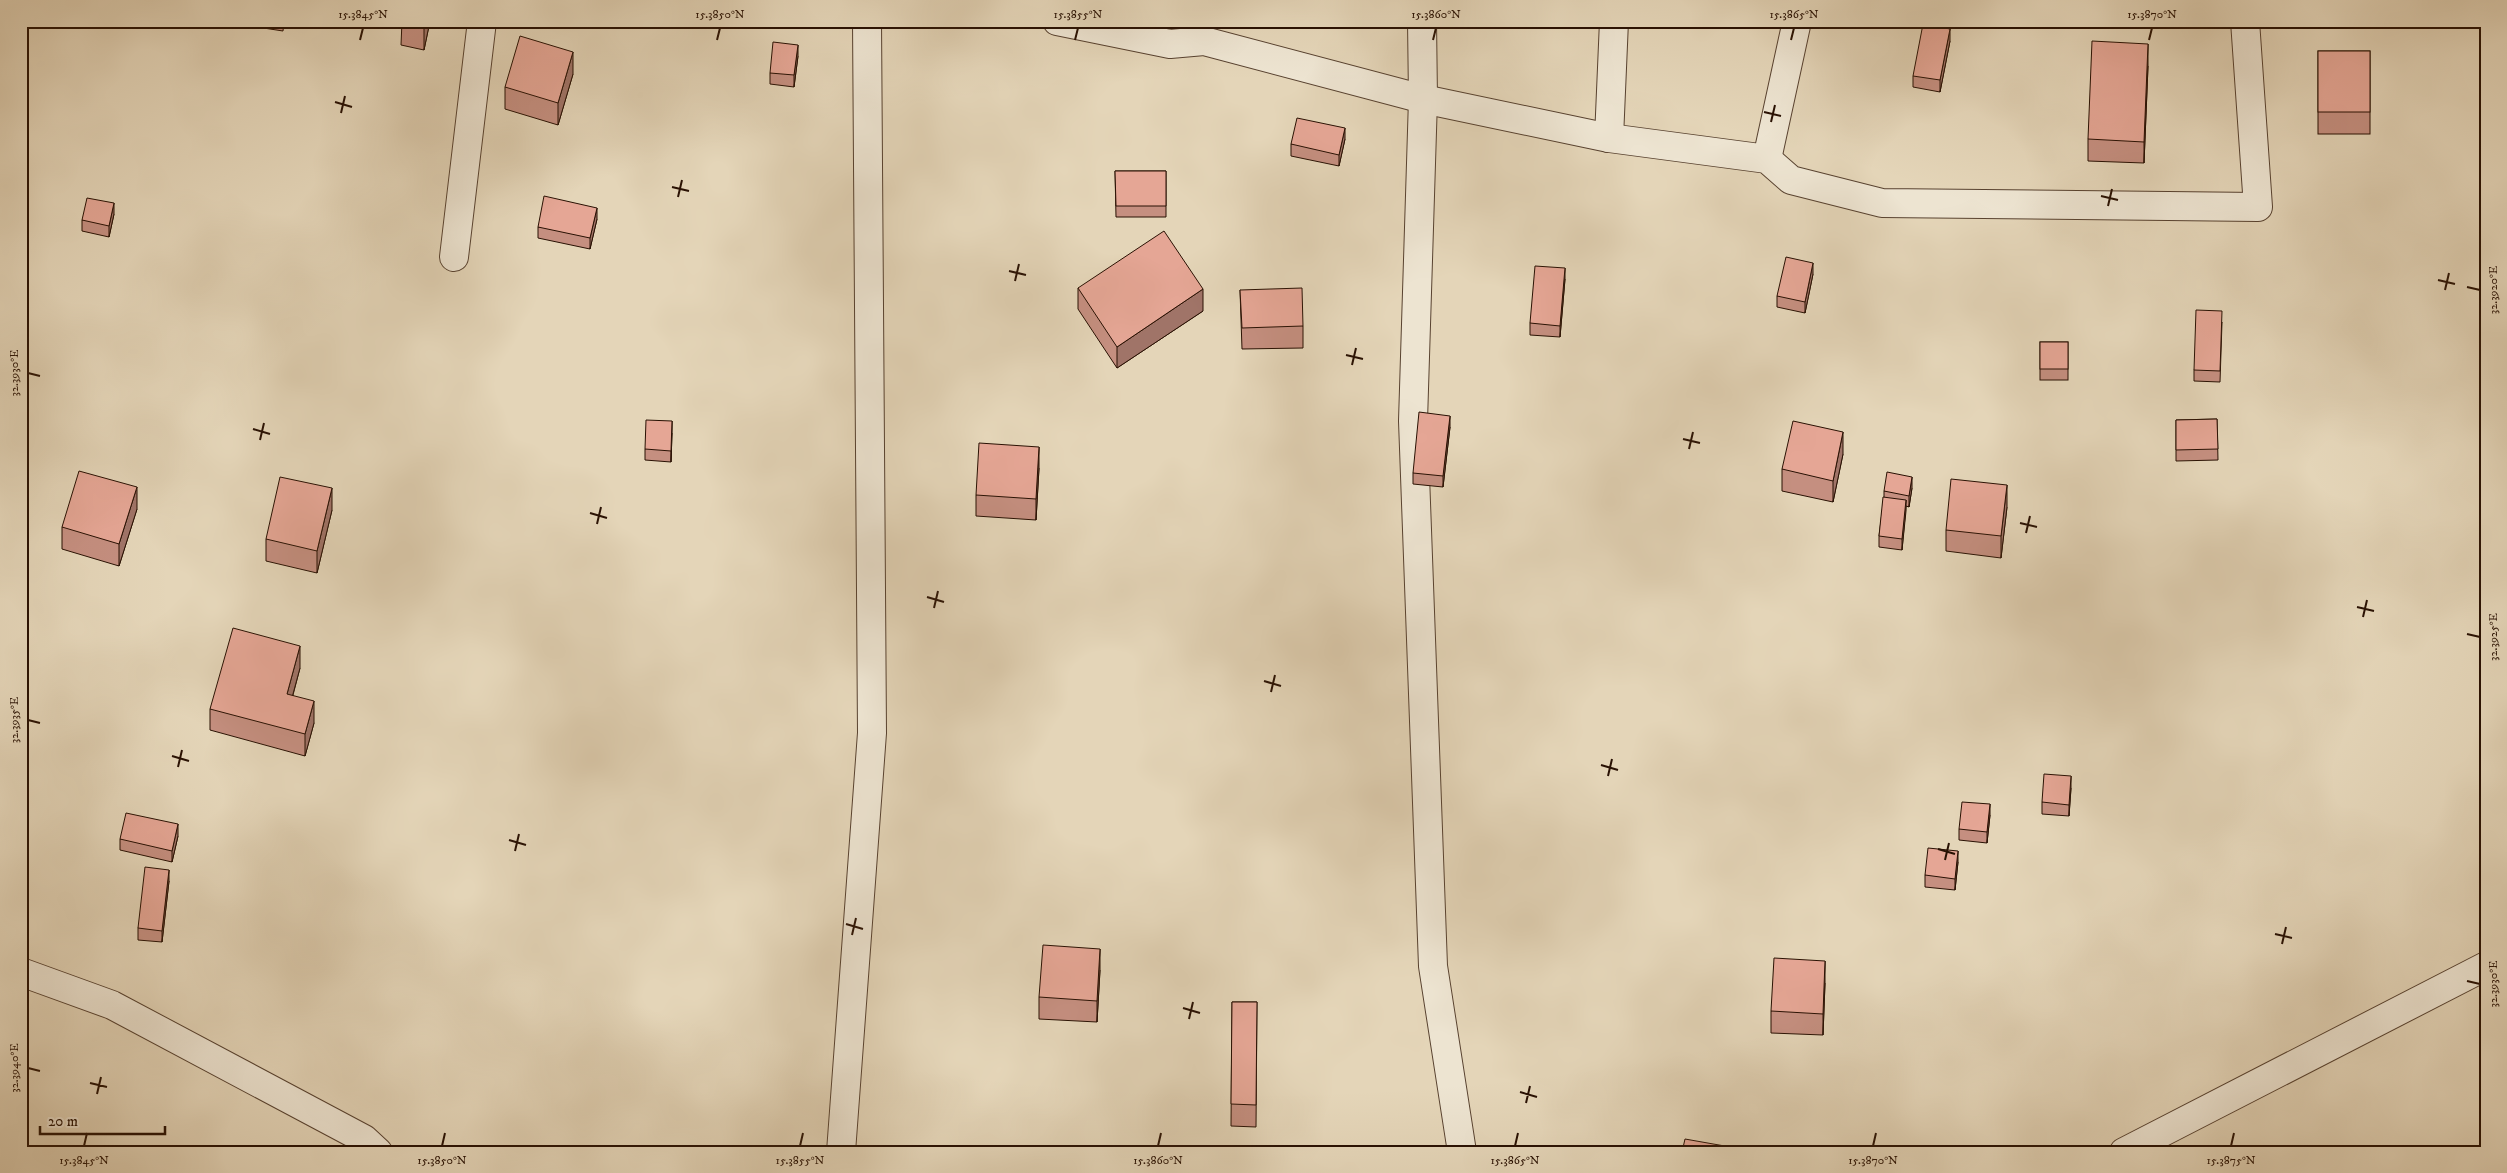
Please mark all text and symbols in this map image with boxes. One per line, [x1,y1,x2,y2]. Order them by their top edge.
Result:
text: 15.3845°N [338,7,388,22]
text: 15.3850°N [695,7,745,22]
text: 15.3855°N [1054,7,1103,22]
text: 15.3860°N [1411,7,1461,22]
text: 15.3865°N [1769,7,1819,22]
text: 15.3870°N [2127,7,2177,22]
text: 32.3920°E [2486,265,2501,314]
text: 32.3930°E [7,349,22,397]
text: 32.3925°E [2486,613,2501,661]
text: 32.3935°E [7,696,22,743]
text: 32.3930°E [2486,960,2501,1008]
text: 32.3940°E [7,1043,22,1093]
scale bar [40,1103,165,1135]
text: 20 m [48,1112,78,1131]
text: 15.3845°N [59,1153,109,1168]
text: 15.3850°N [417,1153,467,1168]
text: 15.3855°N [776,1153,825,1168]
text: 15.3860°N [1133,1153,1183,1168]
text: 15.3865°N [1490,1153,1540,1168]
text: 15.3870°N [1848,1153,1898,1168]
text: 15.3875°N [2206,1153,2256,1168]

